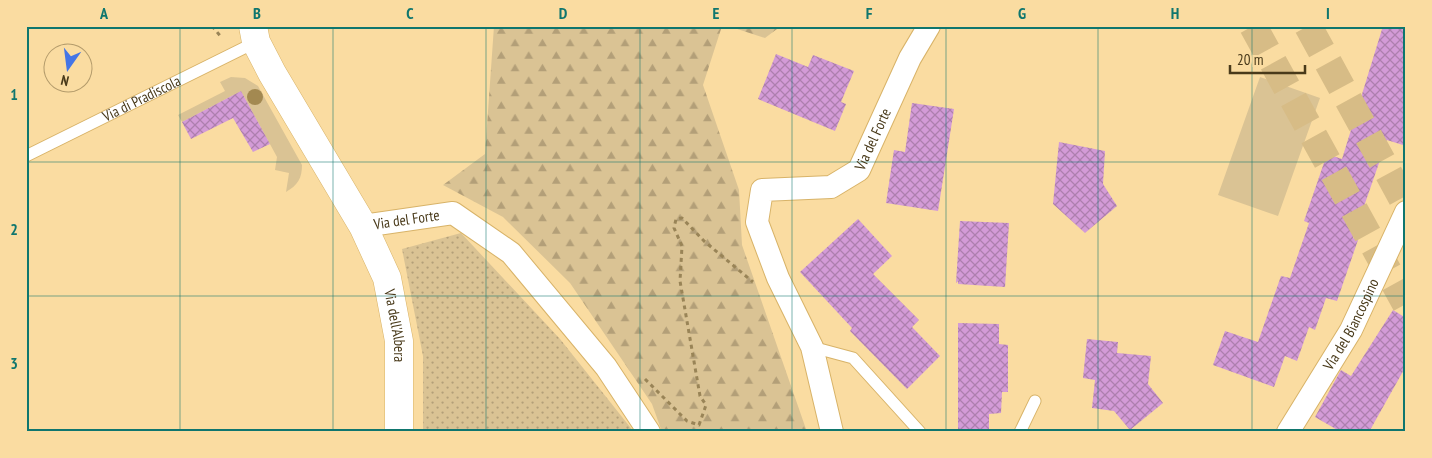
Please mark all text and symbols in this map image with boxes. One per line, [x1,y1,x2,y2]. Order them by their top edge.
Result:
text: A [99,3,109,23]
text: B [253,3,261,23]
text: C [406,3,414,23]
text: D [559,3,568,23]
text: E [713,3,720,23]
text: F [866,3,873,23]
text: G [1018,3,1026,23]
text: H [1171,3,1179,23]
text: I [1326,3,1330,23]
north arrow [42,42,92,92]
scale bar [1230,42,1304,74]
text: 20 m [1237,50,1263,69]
text: N [59,71,71,90]
street label: Via di Pradiscola [98,71,184,126]
text: 1 [10,84,18,104]
street label: Via del Forte [850,105,895,174]
street label: Via del Forte [371,205,441,233]
text: 2 [10,219,18,239]
street label: Via del Biancospino [1318,275,1383,374]
street label: Via dell'Albera [380,287,409,362]
text: 3 [10,353,18,373]

